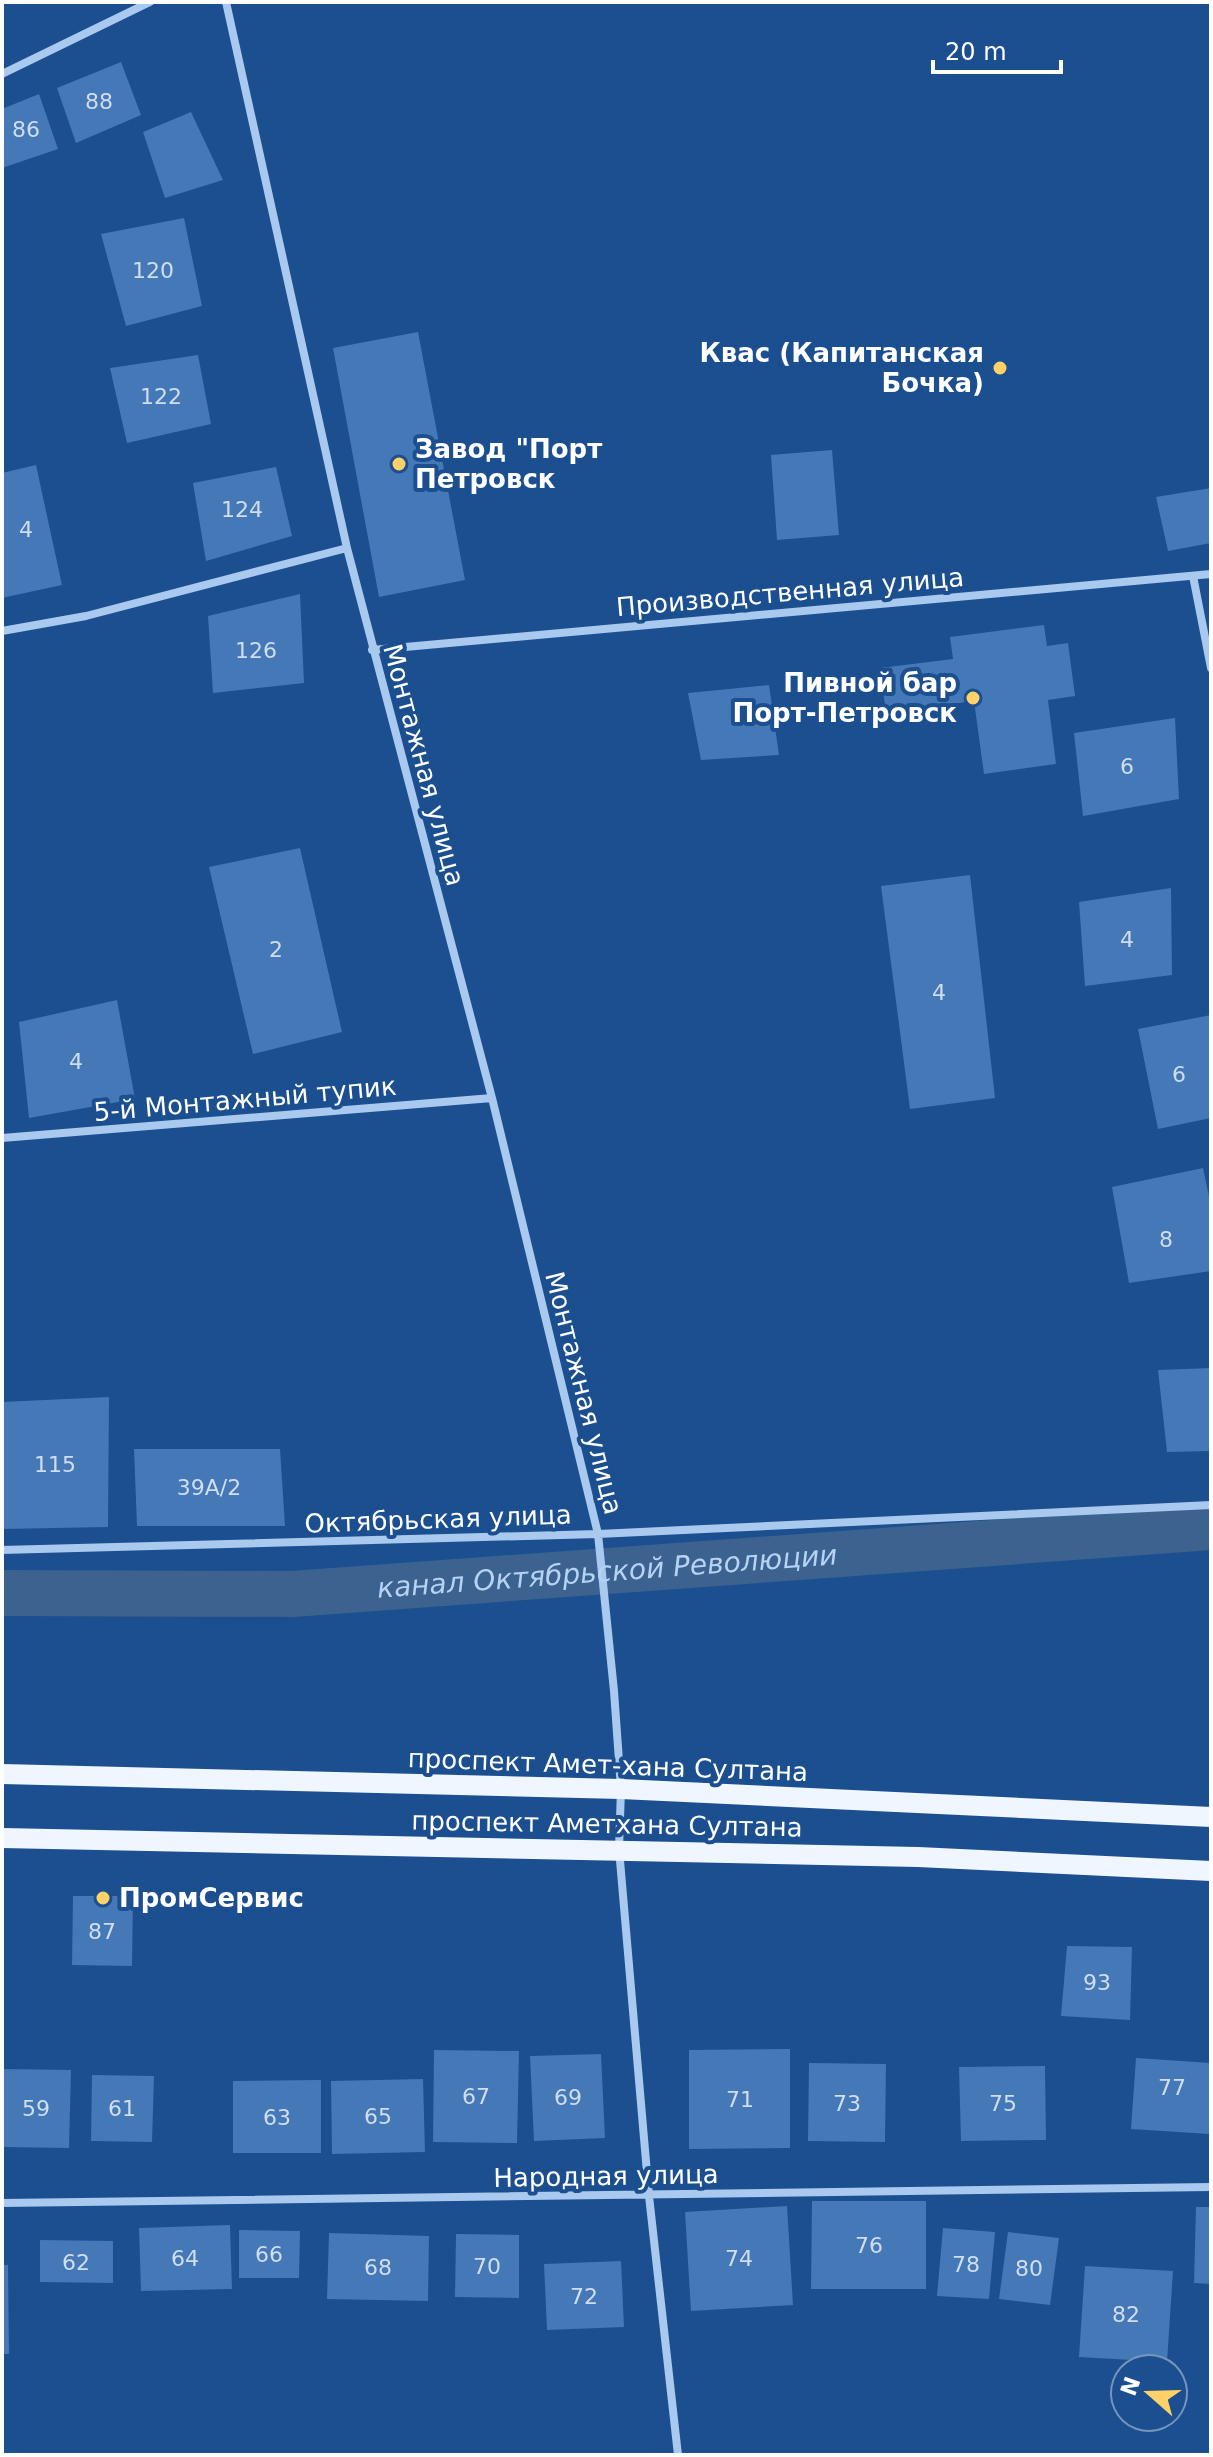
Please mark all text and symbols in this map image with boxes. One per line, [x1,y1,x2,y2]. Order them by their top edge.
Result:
scale bar [933,24,1061,74]
text: 20 m [945,38,1007,66]
house number: 88 [85,89,113,114]
house number: 86 [12,117,40,142]
house number: 120 [132,258,174,283]
place label: Квас (Капитанская Бочка) [700,338,984,398]
marker: Квас (Капитанская Бочка) [991,359,1009,377]
house number: 122 [140,384,182,409]
place label: Завод "Порт Петровск [415,434,602,494]
marker: Завод "Порт Петровск [390,455,408,473]
house number: 124 [221,497,263,522]
house number: 4 [19,517,33,542]
street label: Производственная улица [615,562,965,622]
house number: 126 [235,638,277,663]
street label: Монтажная улица [377,641,471,889]
place label: Пивной бар Порт-Петровск [732,668,957,728]
marker: Пивной бар Порт-Петровск [964,689,982,707]
house number: 6 [1120,754,1134,779]
house number: 4 [1120,927,1134,952]
house number: 2 [269,937,283,962]
house number: 4 [932,980,946,1005]
house number: 4 [69,1049,83,1074]
house number: 6 [1172,1062,1186,1087]
street label: 5-й Монтажный тупик [92,1071,398,1127]
house number: 8 [1159,1227,1173,1252]
street label: Монтажная улица [539,1268,629,1518]
house number: 115 [34,1452,76,1477]
house number: 39А/2 [177,1475,241,1500]
street label: Октябрьская улица [304,1499,572,1539]
water label: канал Октябрьской Революции [376,1538,838,1605]
street label: проспект Амет-хана Султана [407,1743,809,1787]
street label: проспект Аметхана Султана [411,1806,803,1842]
place label: ПромСервис [119,1883,304,1913]
marker: ПромСервис [94,1889,112,1907]
house number: 87 [88,1919,116,1944]
house number: 93 [1083,1970,1111,1995]
house number: 77 [1158,2075,1186,2100]
house number: 67 [462,2084,490,2109]
house number: 69 [554,2085,582,2110]
house number: 71 [726,2087,754,2112]
house number: 73 [833,2091,861,2116]
house number: 75 [989,2091,1017,2116]
house number: 59 [22,2096,50,2121]
house number: 61 [108,2096,136,2121]
house number: 65 [364,2104,392,2129]
house number: 63 [263,2105,291,2130]
street label: Народная улица [493,2159,719,2193]
house number: 76 [855,2233,883,2258]
house number: 66 [255,2242,283,2267]
house number: 64 [171,2246,199,2271]
house number: 74 [725,2246,753,2271]
house number: 62 [62,2250,90,2275]
house number: 78 [952,2252,980,2277]
house number: 70 [473,2254,501,2279]
house number: 68 [364,2255,392,2280]
house number: 80 [1015,2256,1043,2281]
house number: 72 [570,2284,598,2309]
house number: 82 [1112,2302,1140,2327]
north arrow [1109,2353,1189,2433]
text: N [1116,2373,1146,2399]

